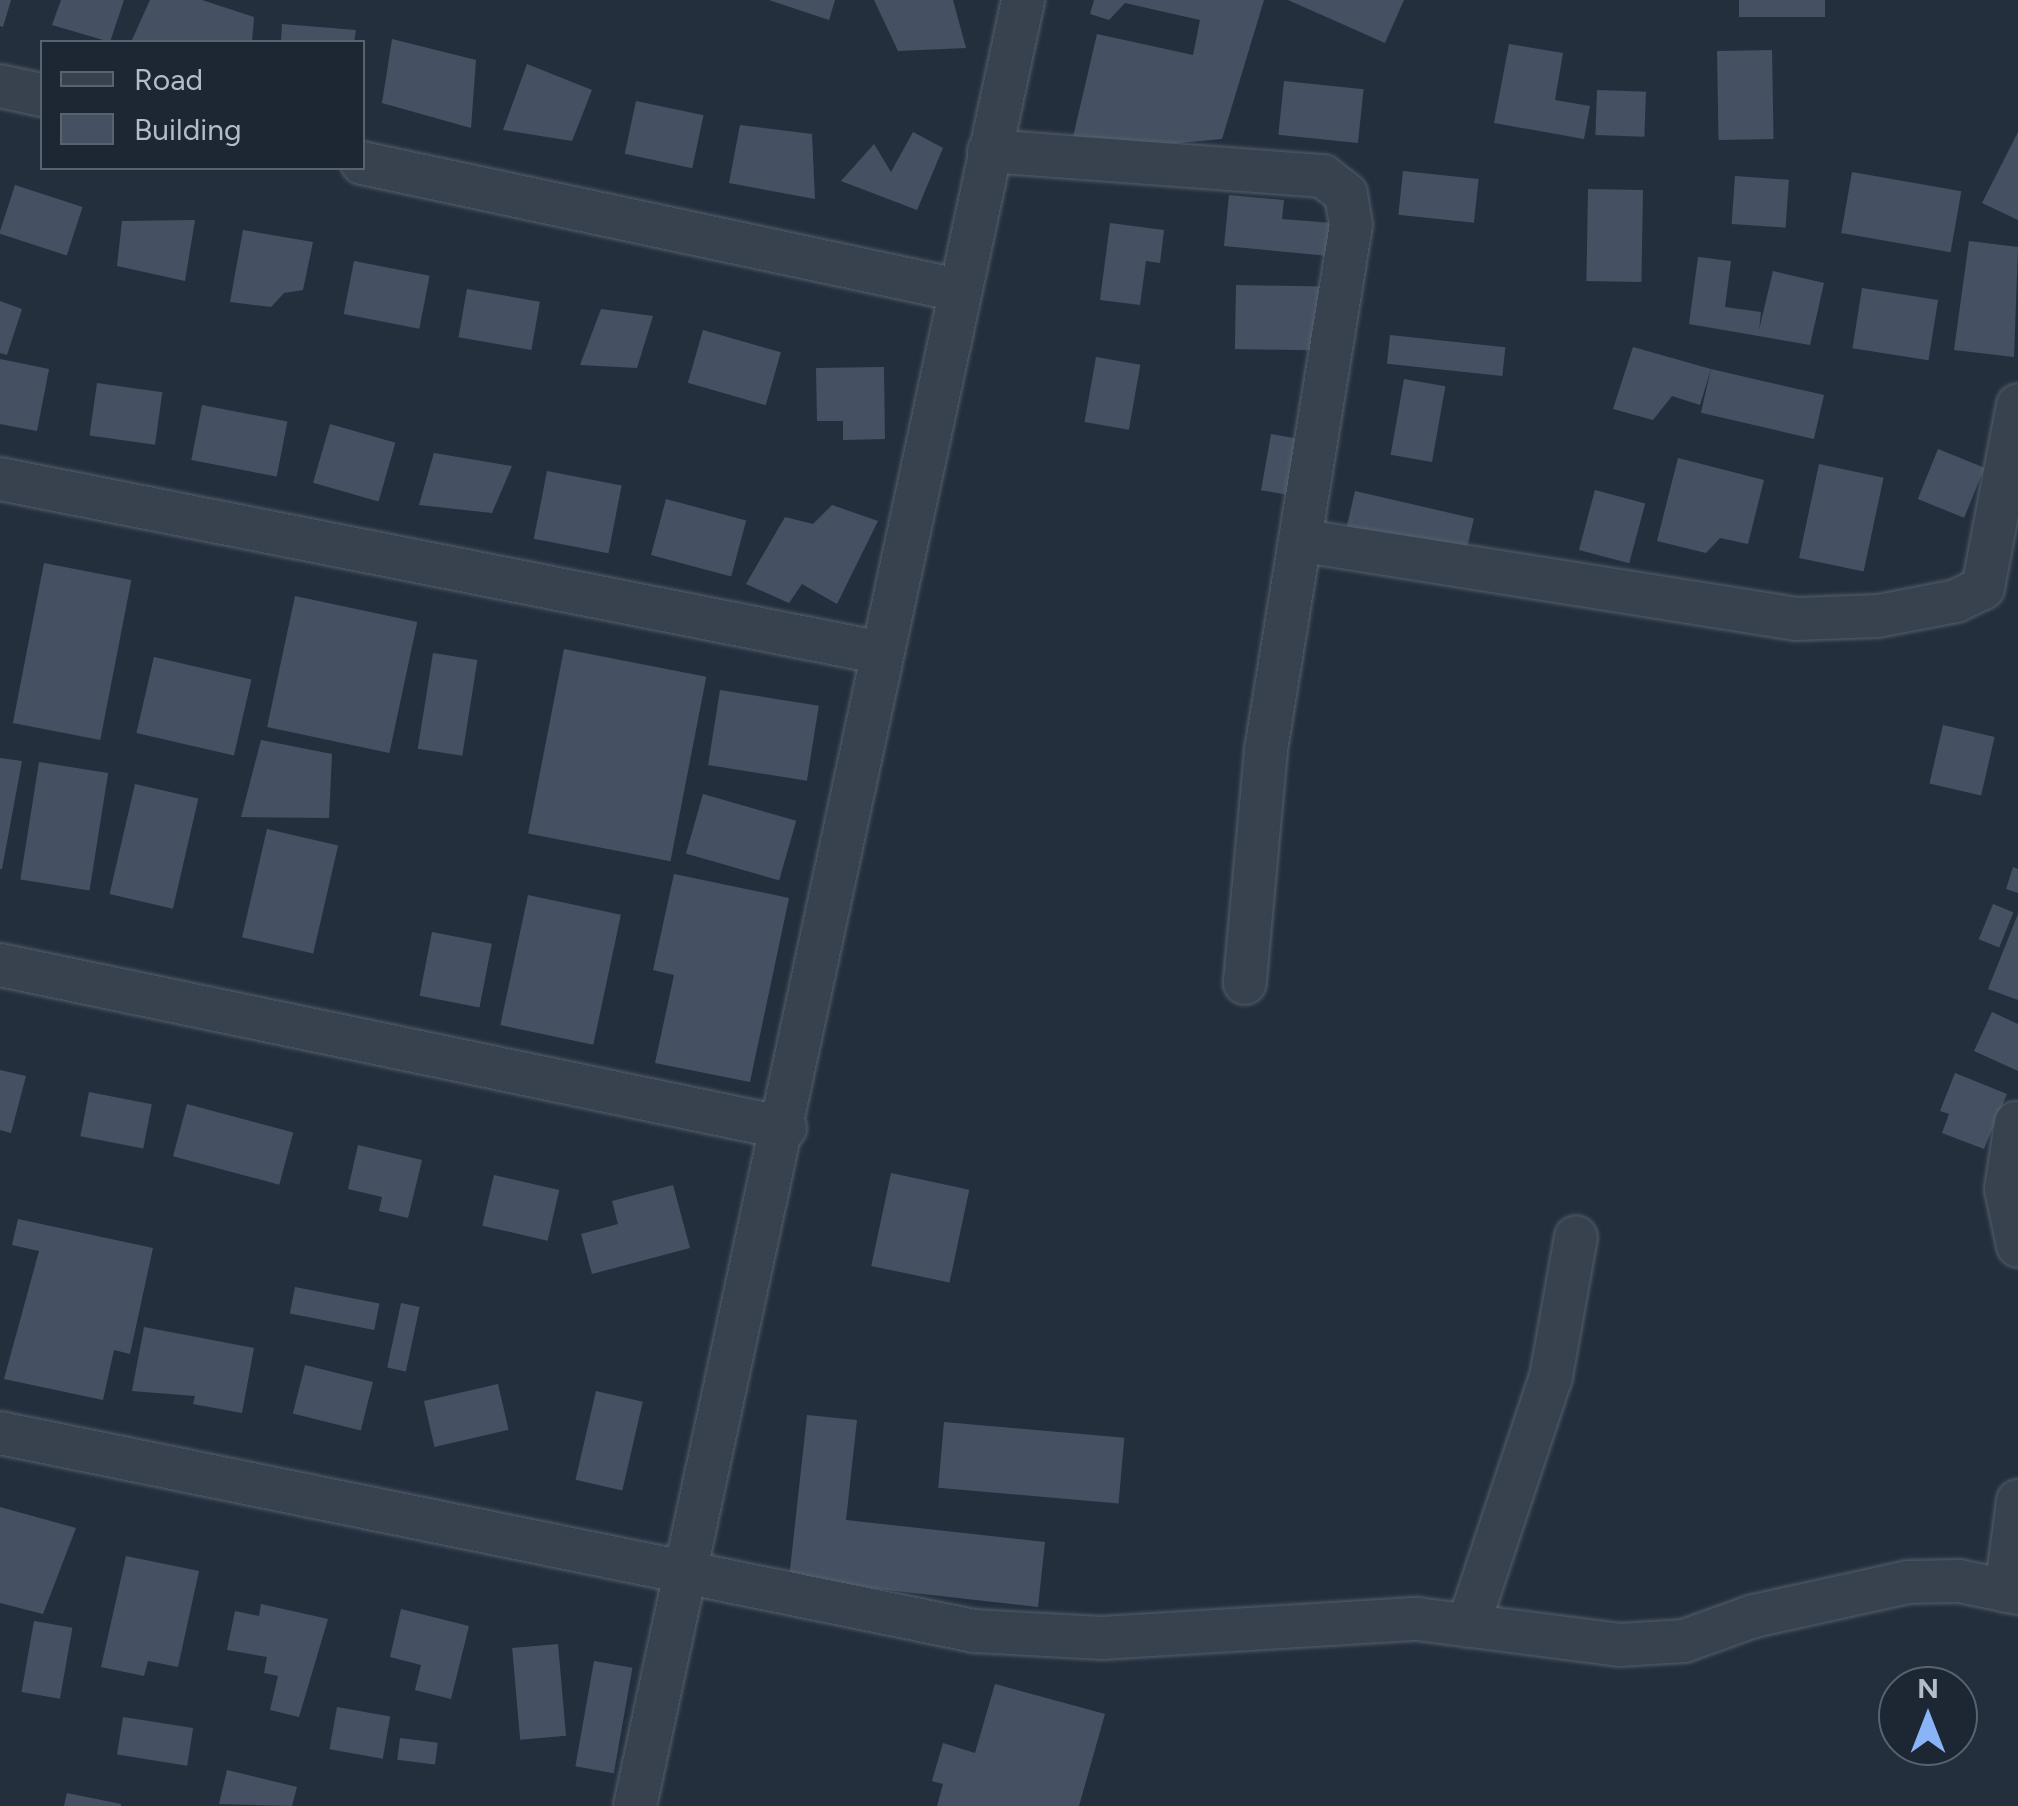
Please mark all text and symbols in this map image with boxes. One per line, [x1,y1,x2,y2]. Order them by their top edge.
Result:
legend [40,40,365,170]
text: Road [134,61,203,98]
text: Building [134,111,242,148]
north arrow [1878,1666,1978,1766]
text: N [1917,1671,1939,1705]

